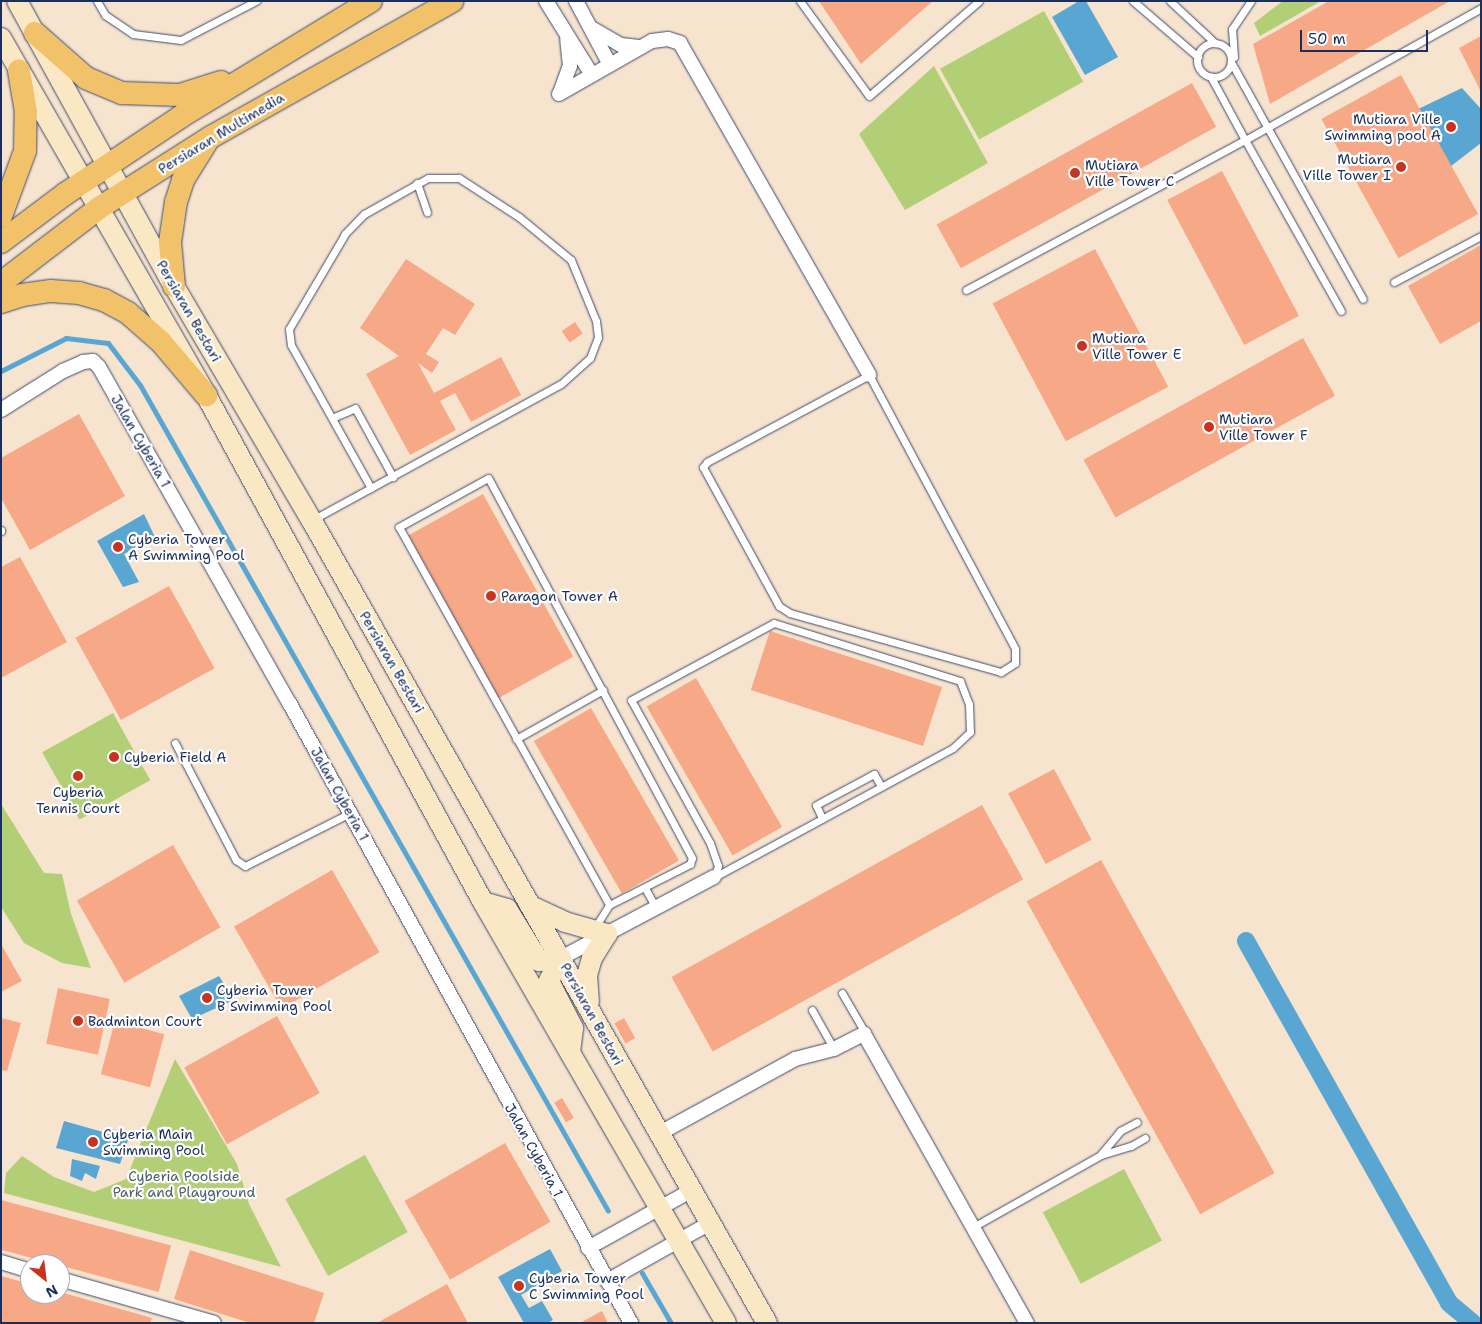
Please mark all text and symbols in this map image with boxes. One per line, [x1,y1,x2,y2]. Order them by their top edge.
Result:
scale bar [1302,20,1430,52]
text: 50 m [1308,29,1346,49]
street label: Persiaran Multimedia [155,89,287,177]
place label: Mutiara Ville Swimming pool A [1324,111,1441,144]
marker: Mutiara Ville Swimming pool A [1445,121,1457,133]
place label: Mutiara Ville Tower I [1303,151,1391,184]
place label: Mutiara Ville Tower C [1085,157,1174,190]
marker: Mutiara Ville Tower I [1395,161,1407,173]
marker: Mutiara Ville Tower C [1069,167,1081,179]
street label: Persiaran Bestari [153,257,225,365]
place label: Mutiara Ville Tower E [1092,330,1181,362]
marker: Mutiara Ville Tower E [1076,340,1088,352]
street label: Jalan Cyberia 1 [108,392,174,490]
place label: Mutiara Ville Tower F [1219,411,1308,444]
marker: Mutiara Ville Tower F [1203,421,1215,433]
place label: Cyberia Tower A Swimming Pool [128,531,244,564]
marker: Cyberia Tower A Swimming Pool [112,541,124,553]
place label: Paragon Tower A [501,588,618,604]
marker: Paragon Tower A [485,590,497,602]
street label: Persiaran Bestari [356,608,428,716]
street label: Jalan Cyberia 1 [307,744,373,844]
place label: Cyberia Field A [124,749,226,765]
marker: Cyberia Field A [108,751,120,763]
marker: Cyberia Tennis Court [72,770,84,782]
place label: Cyberia Tennis Court [36,784,120,816]
street label: Persiaran Bestari [557,960,627,1068]
place label: Cyberia Tower B Swimming Pool [217,982,331,1014]
marker: Cyberia Tower B Swimming Pool [201,992,213,1004]
place label: Badminton Court [88,1013,202,1029]
marker: Badminton Court [72,1015,84,1027]
street label: Jalan Cyberia 1 [501,1100,567,1200]
place label: Cyberia Main Swimming Pool [103,1126,204,1158]
marker: Cyberia Main Swimming Pool [87,1136,99,1148]
park label: Cyberia Poolside Park and Playground [113,1168,255,1200]
north arrow [20,1254,70,1304]
place label: Cyberia Tower C Swimming Pool [529,1270,644,1302]
marker: Cyberia Tower C Swimming Pool [513,1280,525,1292]
text: N [43,1281,61,1302]

